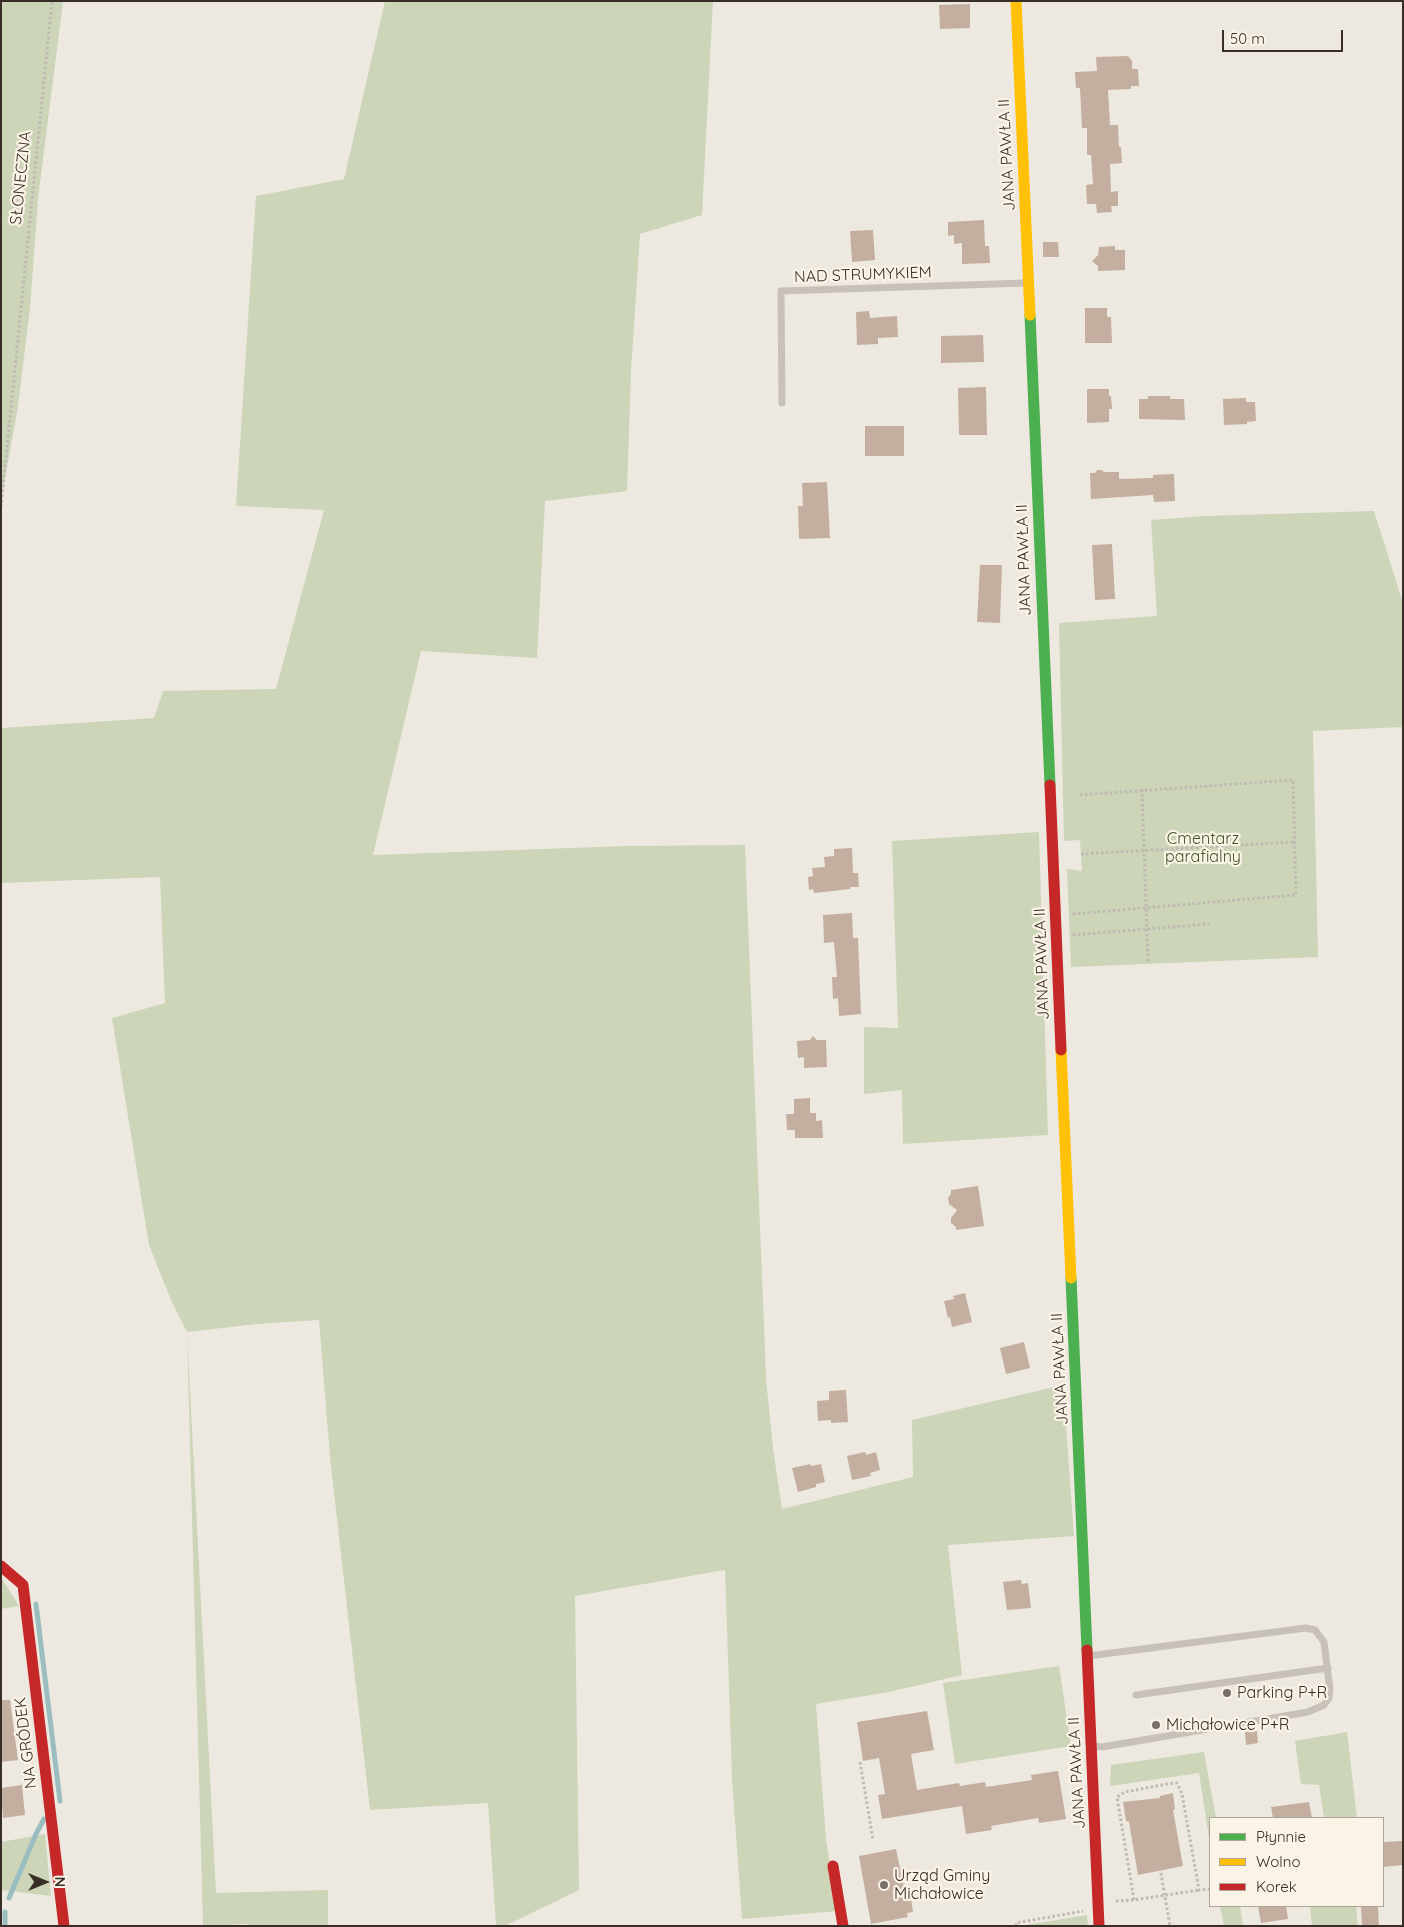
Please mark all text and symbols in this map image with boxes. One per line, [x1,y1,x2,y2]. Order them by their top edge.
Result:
scale bar [1224,20,1345,52]
text: 50 m [1230,29,1265,48]
street label: JANA PAWŁA II [994,99,1020,211]
street label: SŁONECZNA [7,130,35,226]
street label: NAD STRUMYKIEM [794,263,932,287]
street label: JANA PAWŁA II [1012,504,1036,616]
park label: Cmentarz parafialny [1165,829,1241,867]
street label: JANA PAWŁA II [1030,908,1054,1020]
street label: JANA PAWŁA II [1047,1313,1073,1425]
place label: Parking P+R [1237,1683,1327,1703]
marker: Parking P+R [1221,1687,1233,1699]
street label: NA GRÓDEK [11,1696,41,1790]
place label: Michałowice P+R [1166,1715,1289,1735]
street label: JANA PAWŁA II [1064,1717,1090,1829]
marker: Michałowice P+R [1150,1719,1162,1731]
legend [1209,1817,1384,1907]
text: Płynnie [1256,1827,1306,1846]
text: Wolno [1256,1852,1301,1871]
north arrow [20,1857,70,1907]
place label: Urząd Gminy Michałowice [894,1866,990,1904]
text: N [51,1877,69,1887]
text: Korek [1256,1877,1297,1896]
marker: Urząd Gminy Michałowice [878,1879,890,1891]

